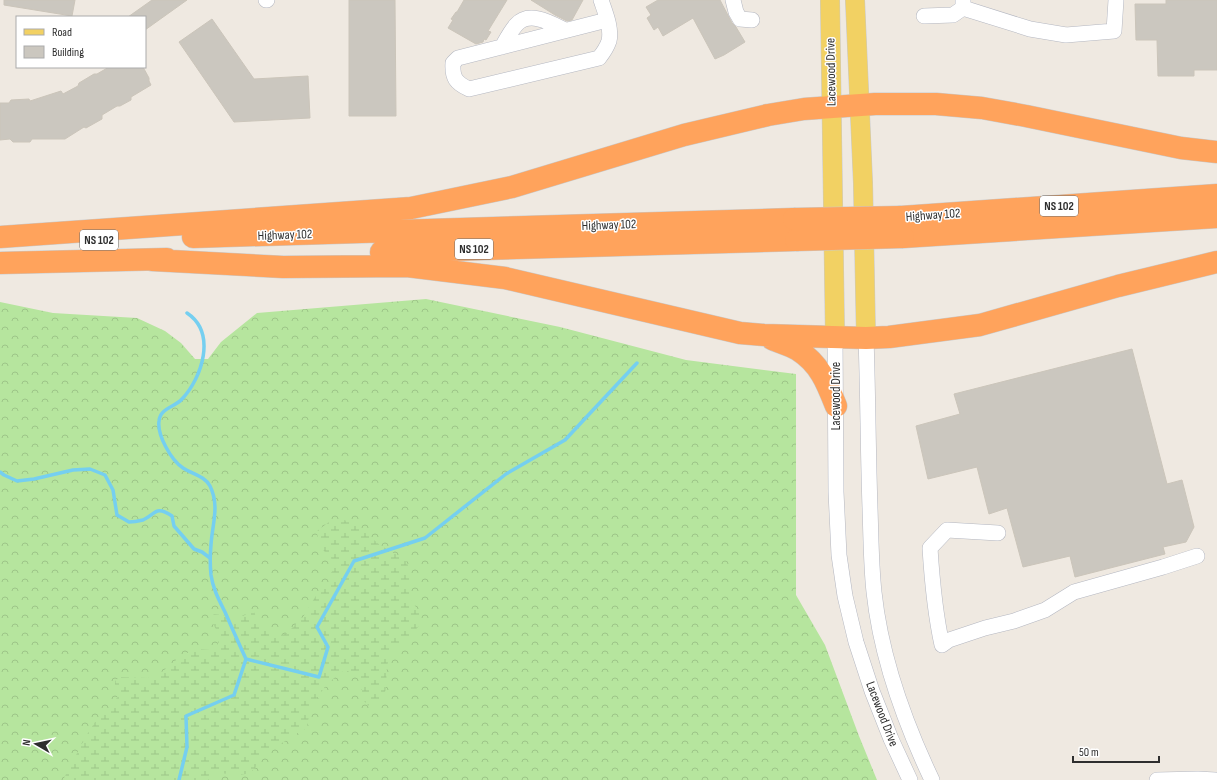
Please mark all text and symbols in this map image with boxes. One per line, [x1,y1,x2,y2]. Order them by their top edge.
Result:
legend [16,16,146,68]
text: Road [52,25,72,40]
street label: Lacewood Drive [822,38,840,106]
text: Building [52,45,84,60]
road number: NS 102 [1040,196,1078,216]
street label: Highway 102 [905,205,961,225]
street label: Highway 102 [581,216,637,234]
street label: Highway 102 [257,226,313,244]
road number: NS 102 [80,230,118,250]
road number: NS 102 [455,239,493,259]
street label: Lacewood Drive [828,362,844,430]
street label: Lacewood Drive [862,679,902,749]
north arrow [16,724,56,764]
text: N [20,738,34,746]
scale bar [1073,738,1159,764]
text: 50 m [1079,745,1099,760]

